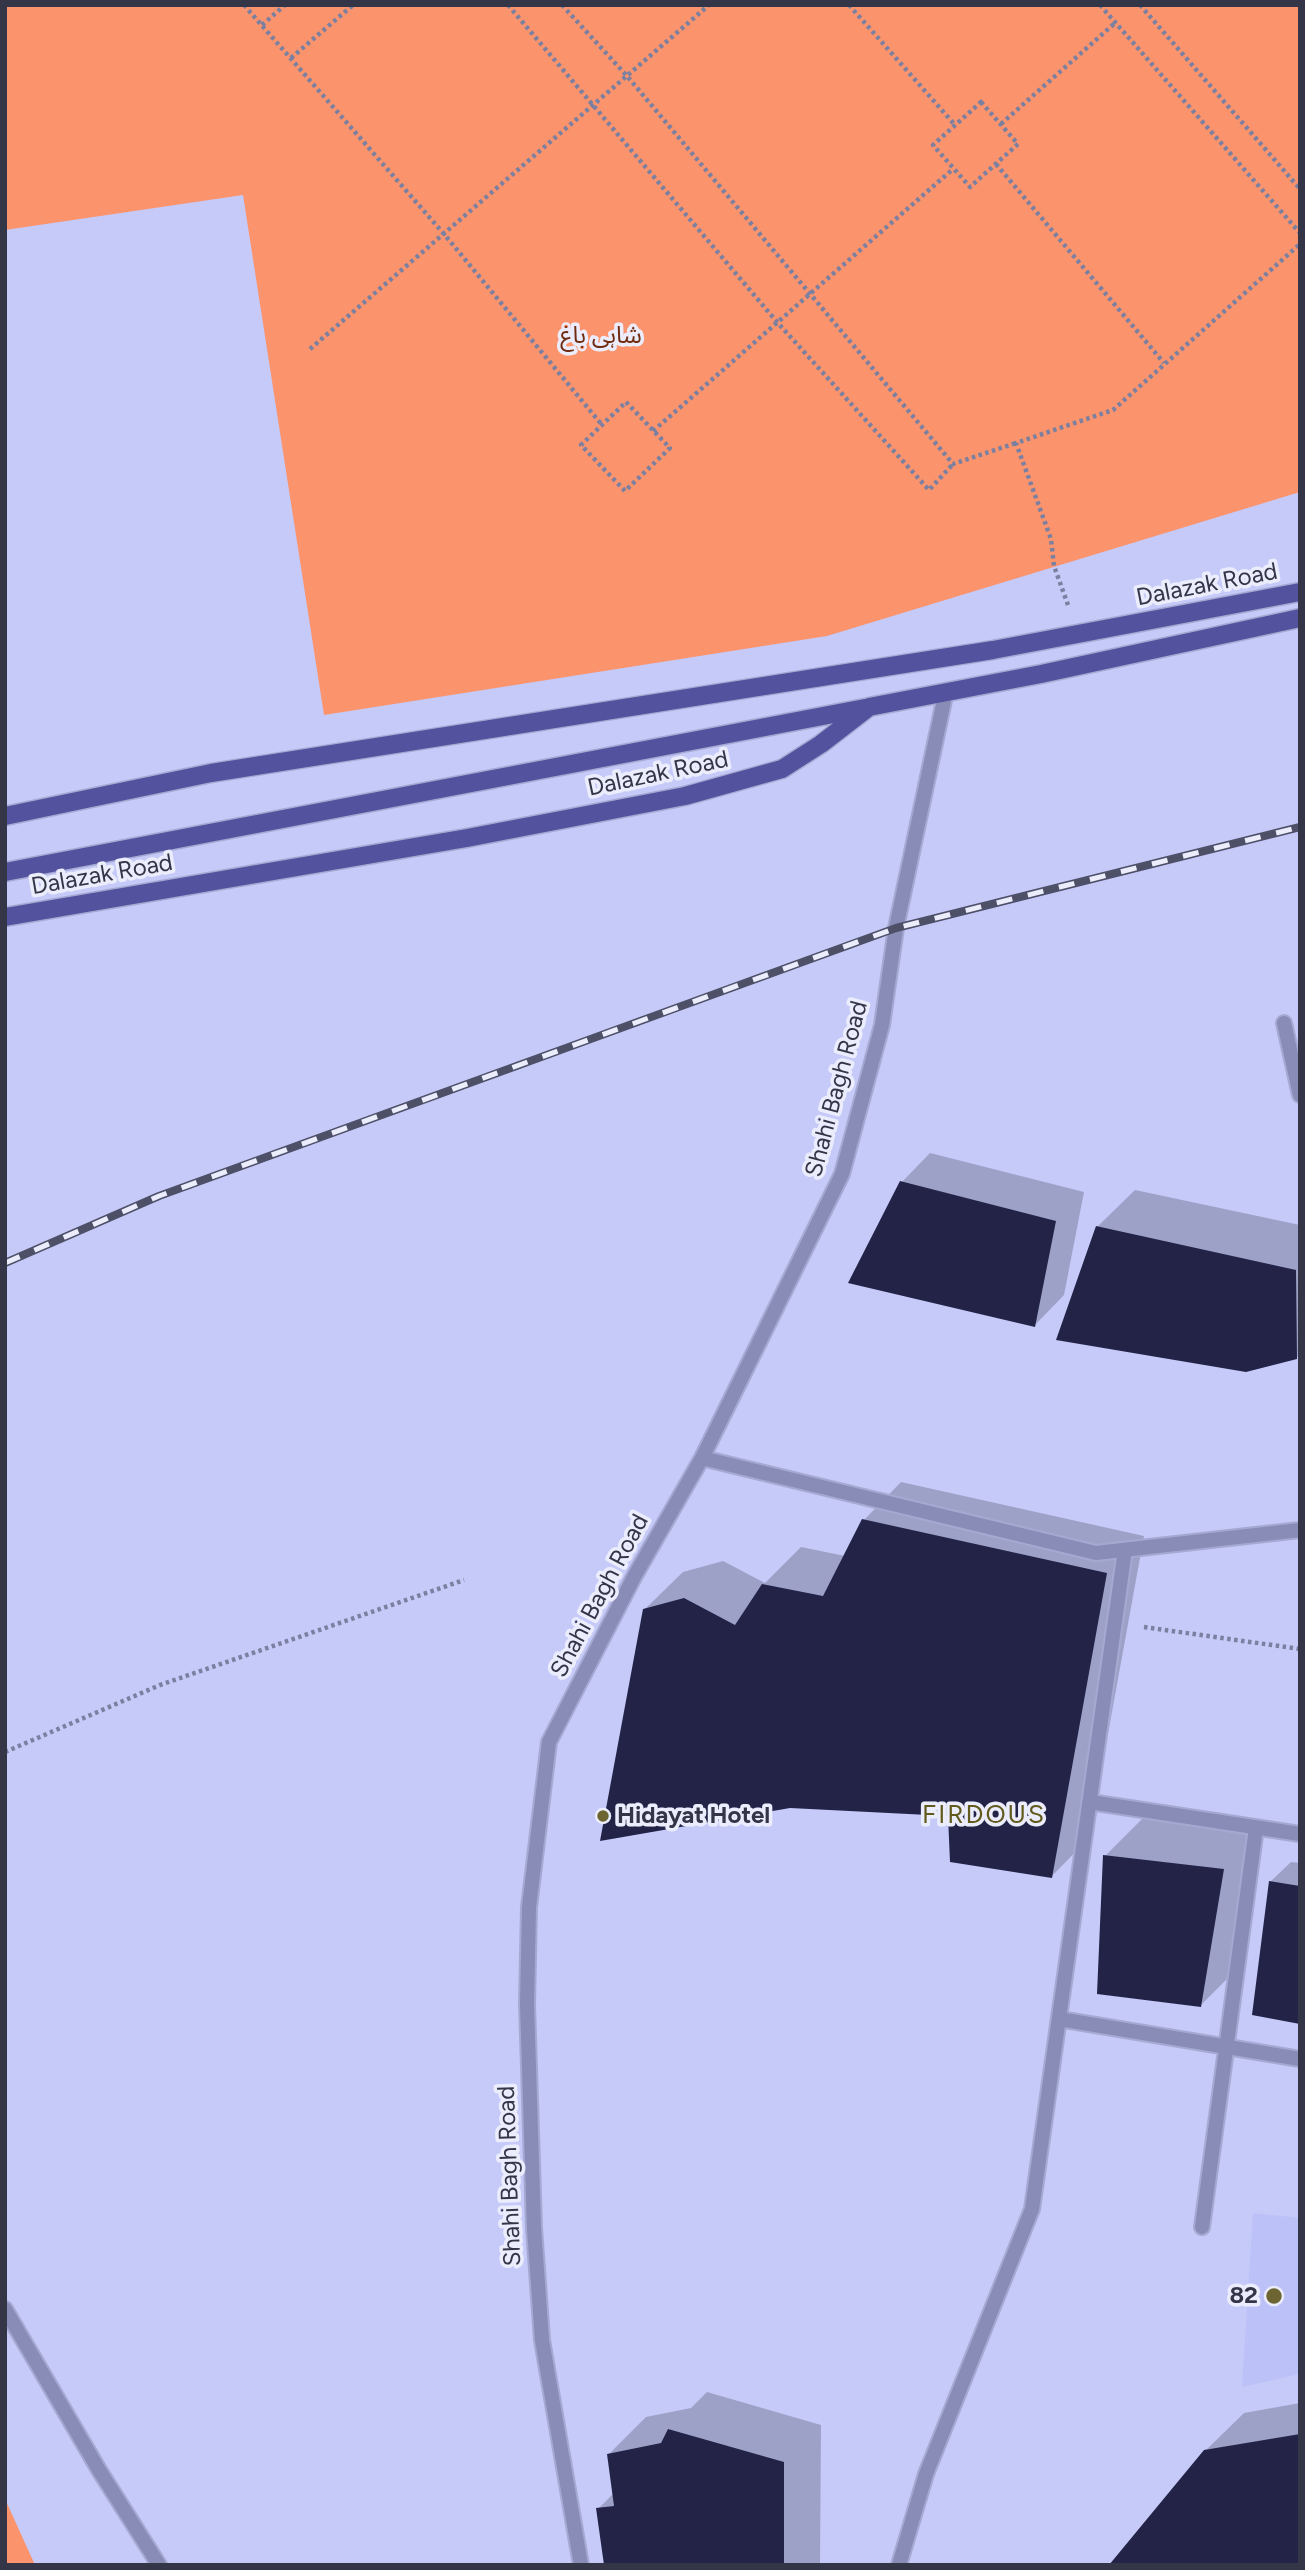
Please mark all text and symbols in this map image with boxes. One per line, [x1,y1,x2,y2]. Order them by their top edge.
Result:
park label: شاہی باغ [560,322,642,350]
street label: Dalazak Road [1134,557,1280,613]
street label: Dalazak Road [585,745,731,803]
street label: Dalazak Road [29,848,175,902]
street label: Shahi Bagh Road [800,998,874,1180]
street label: Shahi Bagh Road [545,1509,655,1683]
district label: FIRDOUS [923,1799,1045,1831]
place label: Hidayat Hotel [617,1802,770,1830]
marker: Hidayat Hotel [595,1808,611,1824]
street label: Shahi Bagh Road [492,2085,528,2267]
place label: 82 [1229,2282,1258,2310]
marker: 82 [1264,2286,1284,2306]

